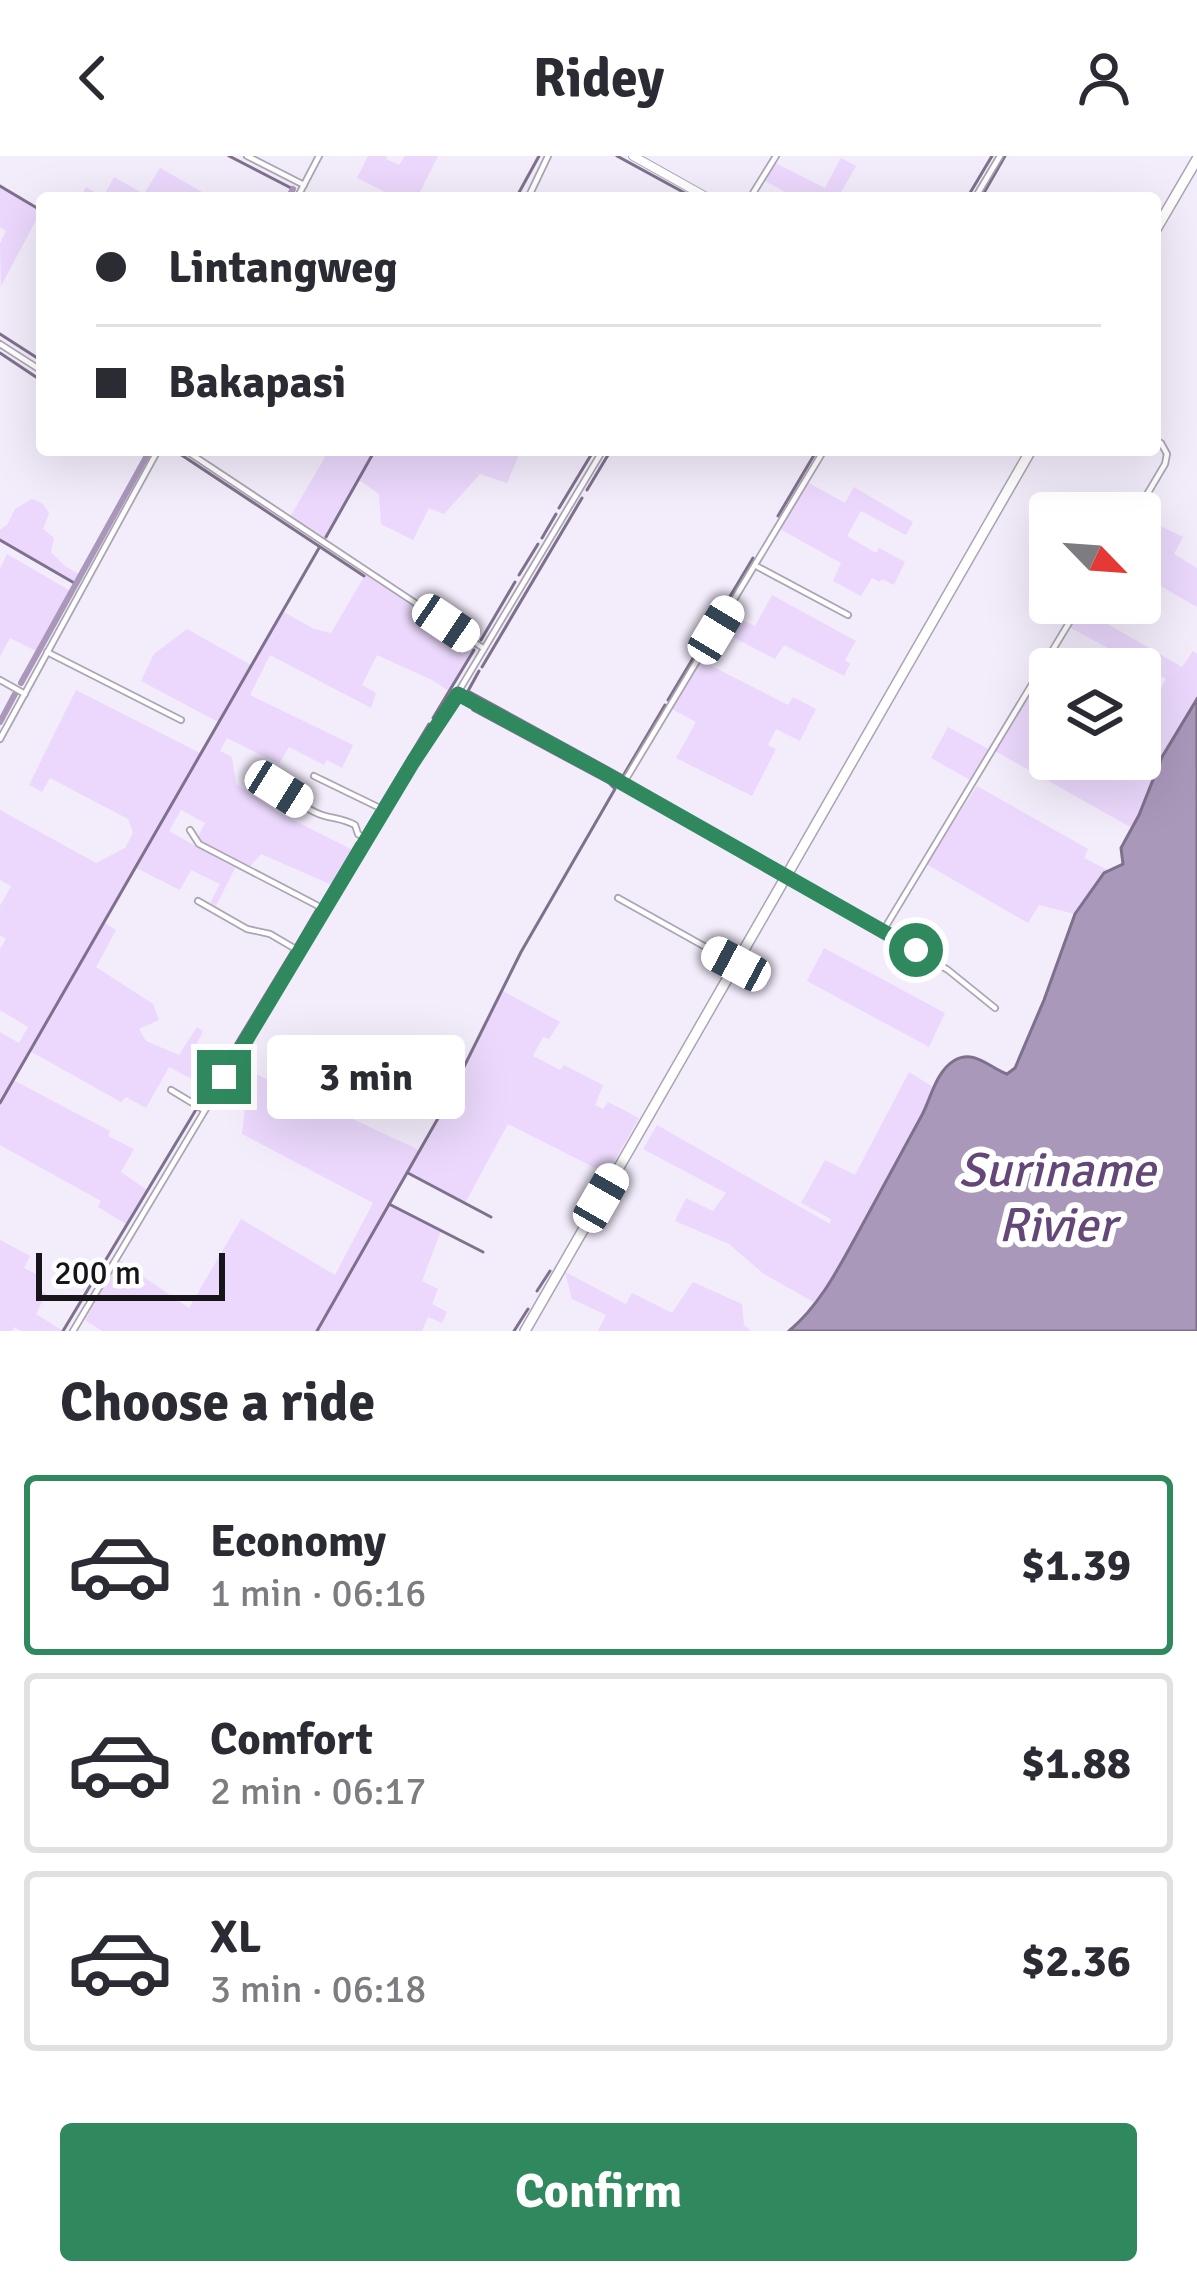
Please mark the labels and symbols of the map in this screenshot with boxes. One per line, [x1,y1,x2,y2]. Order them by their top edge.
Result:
north arrow [1029,492,1161,624]
car [406,588,486,658]
car [682,590,750,670]
car [239,755,319,823]
route start [889,923,943,977]
car [696,931,776,997]
callout: 3 min [266,1035,464,1119]
route end [197,1050,251,1104]
water label: Suriname Rivier [958,1141,1158,1255]
car [567,1158,635,1238]
scale bar [36,1247,225,1300]

